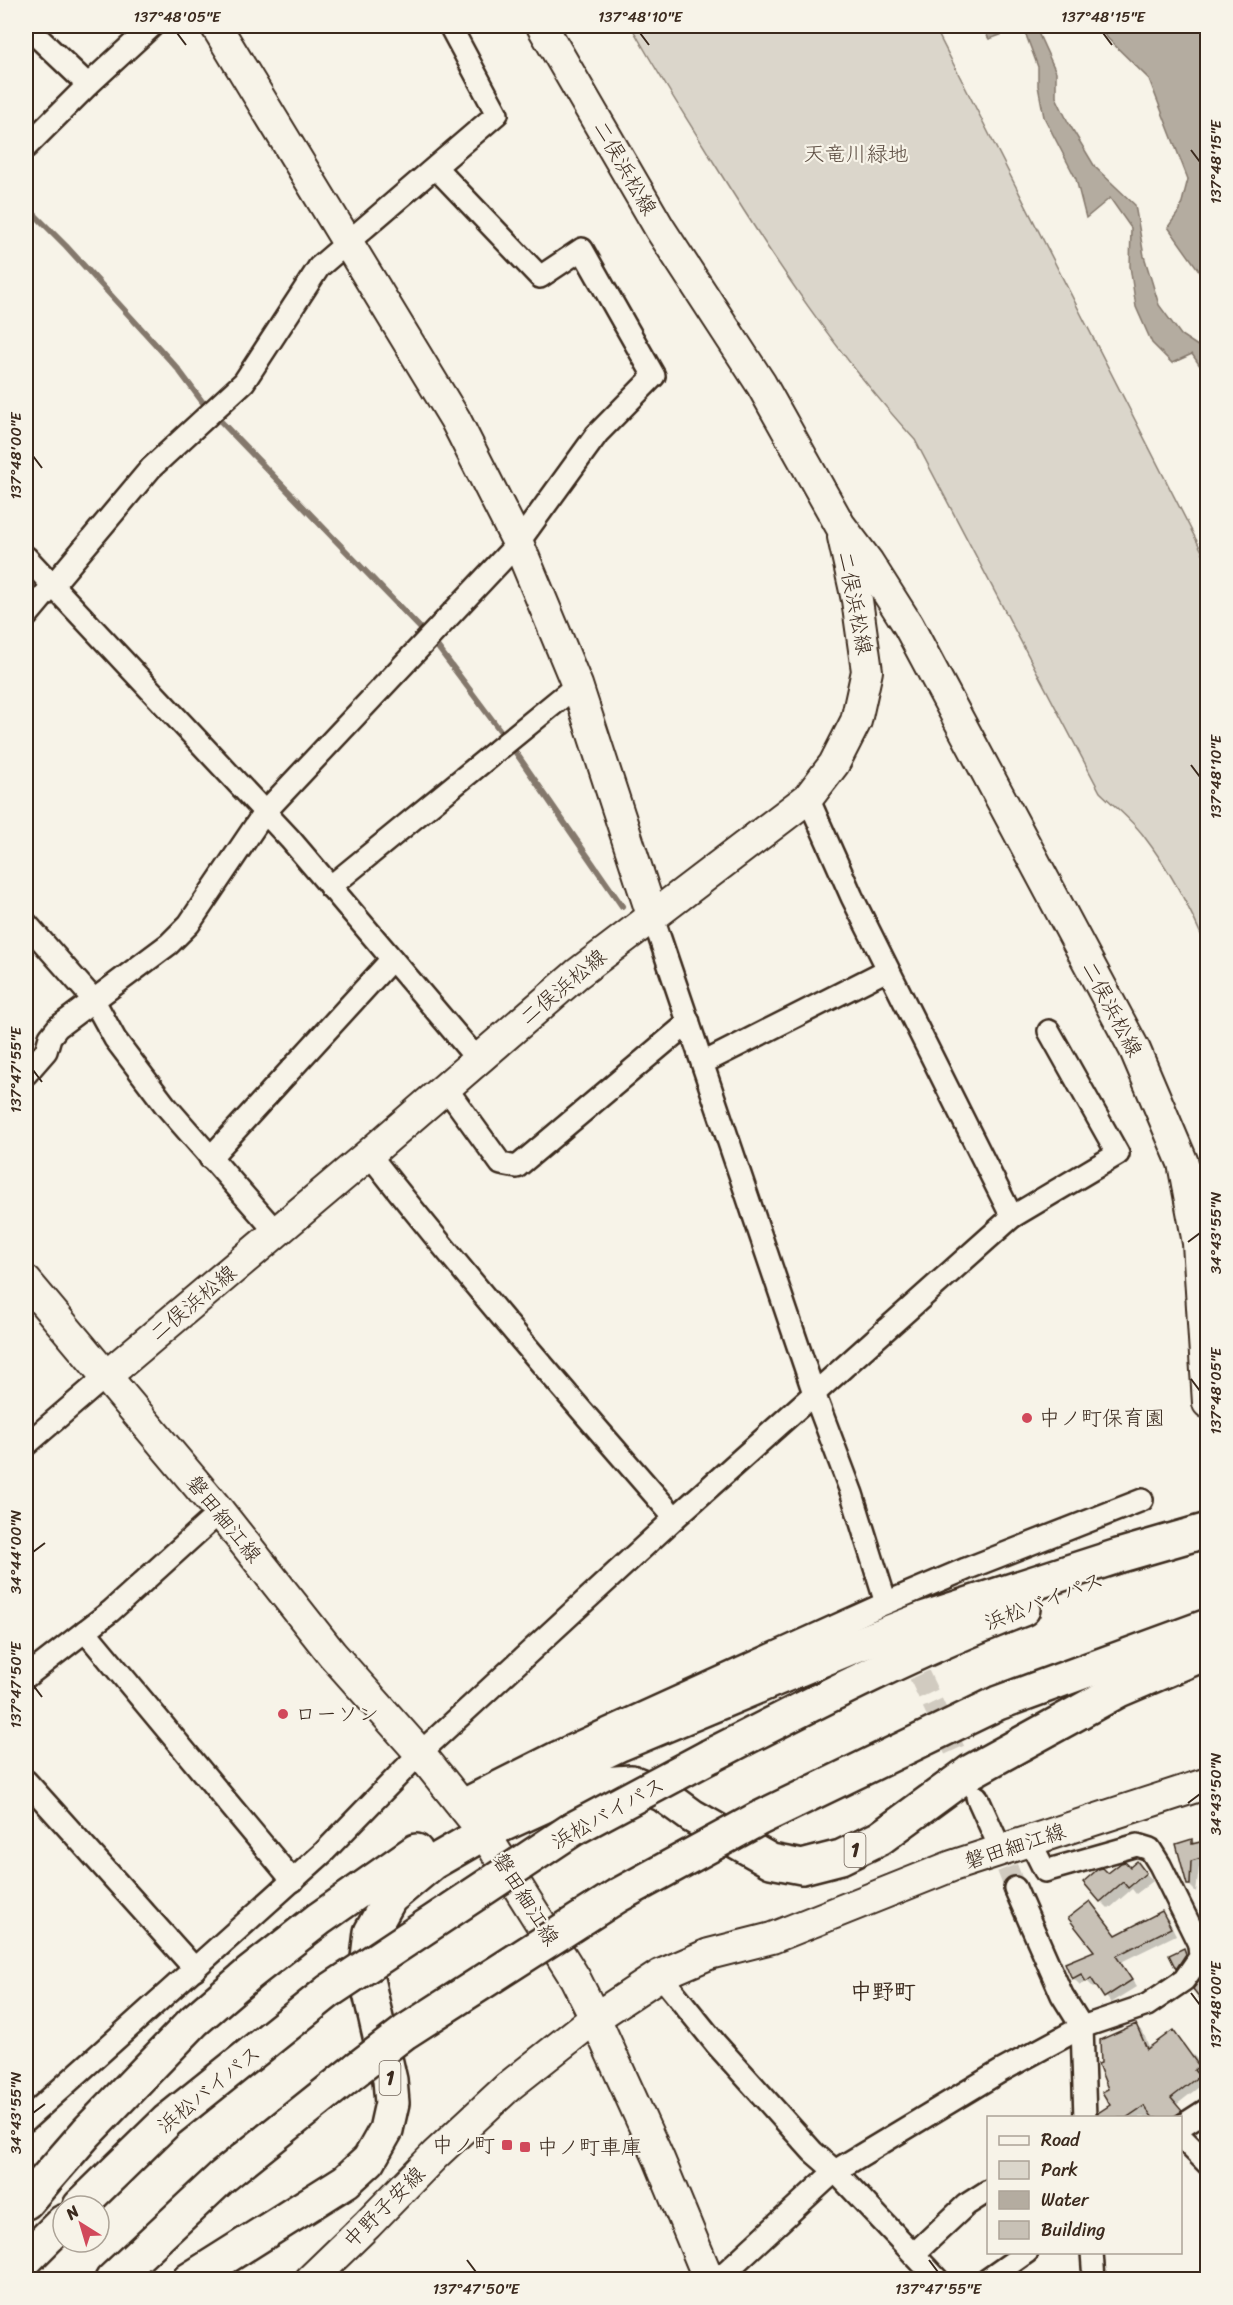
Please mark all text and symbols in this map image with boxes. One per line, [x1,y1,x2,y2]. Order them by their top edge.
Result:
text: 137°48'05"E [134,4,222,30]
text: 137°48'10"E [598,4,684,30]
text: 137°48'15"E [1061,4,1147,30]
street label: 二俣浜松線 [582,113,668,223]
text: 137°48'15"E [1203,118,1229,204]
park label: 天竜川緑地 [804,135,909,173]
text: 137°48'00"E [3,411,29,500]
street label: 二俣浜松線 [826,548,884,658]
text: 137°48'10"E [1203,733,1229,819]
street label: 二俣浜松線 [511,939,615,1035]
street label: 二俣浜松線 [1071,954,1153,1064]
text: 137°47'55"E [3,1025,29,1113]
text: 34°43'55"N [1203,1191,1229,1274]
street label: 二俣浜松線 [141,1255,245,1351]
text: 137°48'05"E [1203,1346,1229,1434]
place label: 中ノ町保育園 [1039,1399,1165,1437]
marker: 中ノ町保育園 [1020,1411,1034,1425]
street label: 磐田細江線 [176,1466,272,1572]
text: 34°44'00"N [3,1509,29,1594]
street label: 浜松バイパス [979,1561,1109,1641]
text: 137°47'50"E [3,1640,29,1728]
place label: ローソン [295,1695,379,1733]
marker: ローソン [276,1707,290,1721]
text: 34°43'50"N [1203,1752,1229,1835]
street label: 浜松バイパス [544,1766,672,1860]
street label: 磐田細江線 [959,1812,1071,1880]
road number: 1 [844,1833,866,1867]
street label: 磐田細江線 [482,1844,570,1954]
text: 137°48'00"E [1203,1960,1229,2049]
district label: 中野町 [850,1972,916,2011]
street label: 浜松バイパス [148,2035,270,2143]
road number: 1 [380,2061,400,2095]
text: 34°43'55"N [3,2071,29,2154]
legend [987,2116,1182,2254]
text: Road [1041,2124,1081,2156]
place label: 中ノ町 [432,2126,495,2164]
place label: 中ノ町車庫 [537,2128,642,2166]
marker: 中ノ町 [500,2138,514,2152]
marker: 中ノ町車庫 [518,2140,532,2154]
text: Park [1041,2154,1078,2186]
street label: 中野子安線 [333,2156,435,2258]
text: Water [1041,2184,1090,2216]
north arrow [51,2194,111,2254]
text: N [58,2197,86,2228]
text: Building [1041,2214,1105,2246]
text: 137°47'50"E [433,2276,521,2302]
text: 137°47'55"E [895,2276,983,2302]

